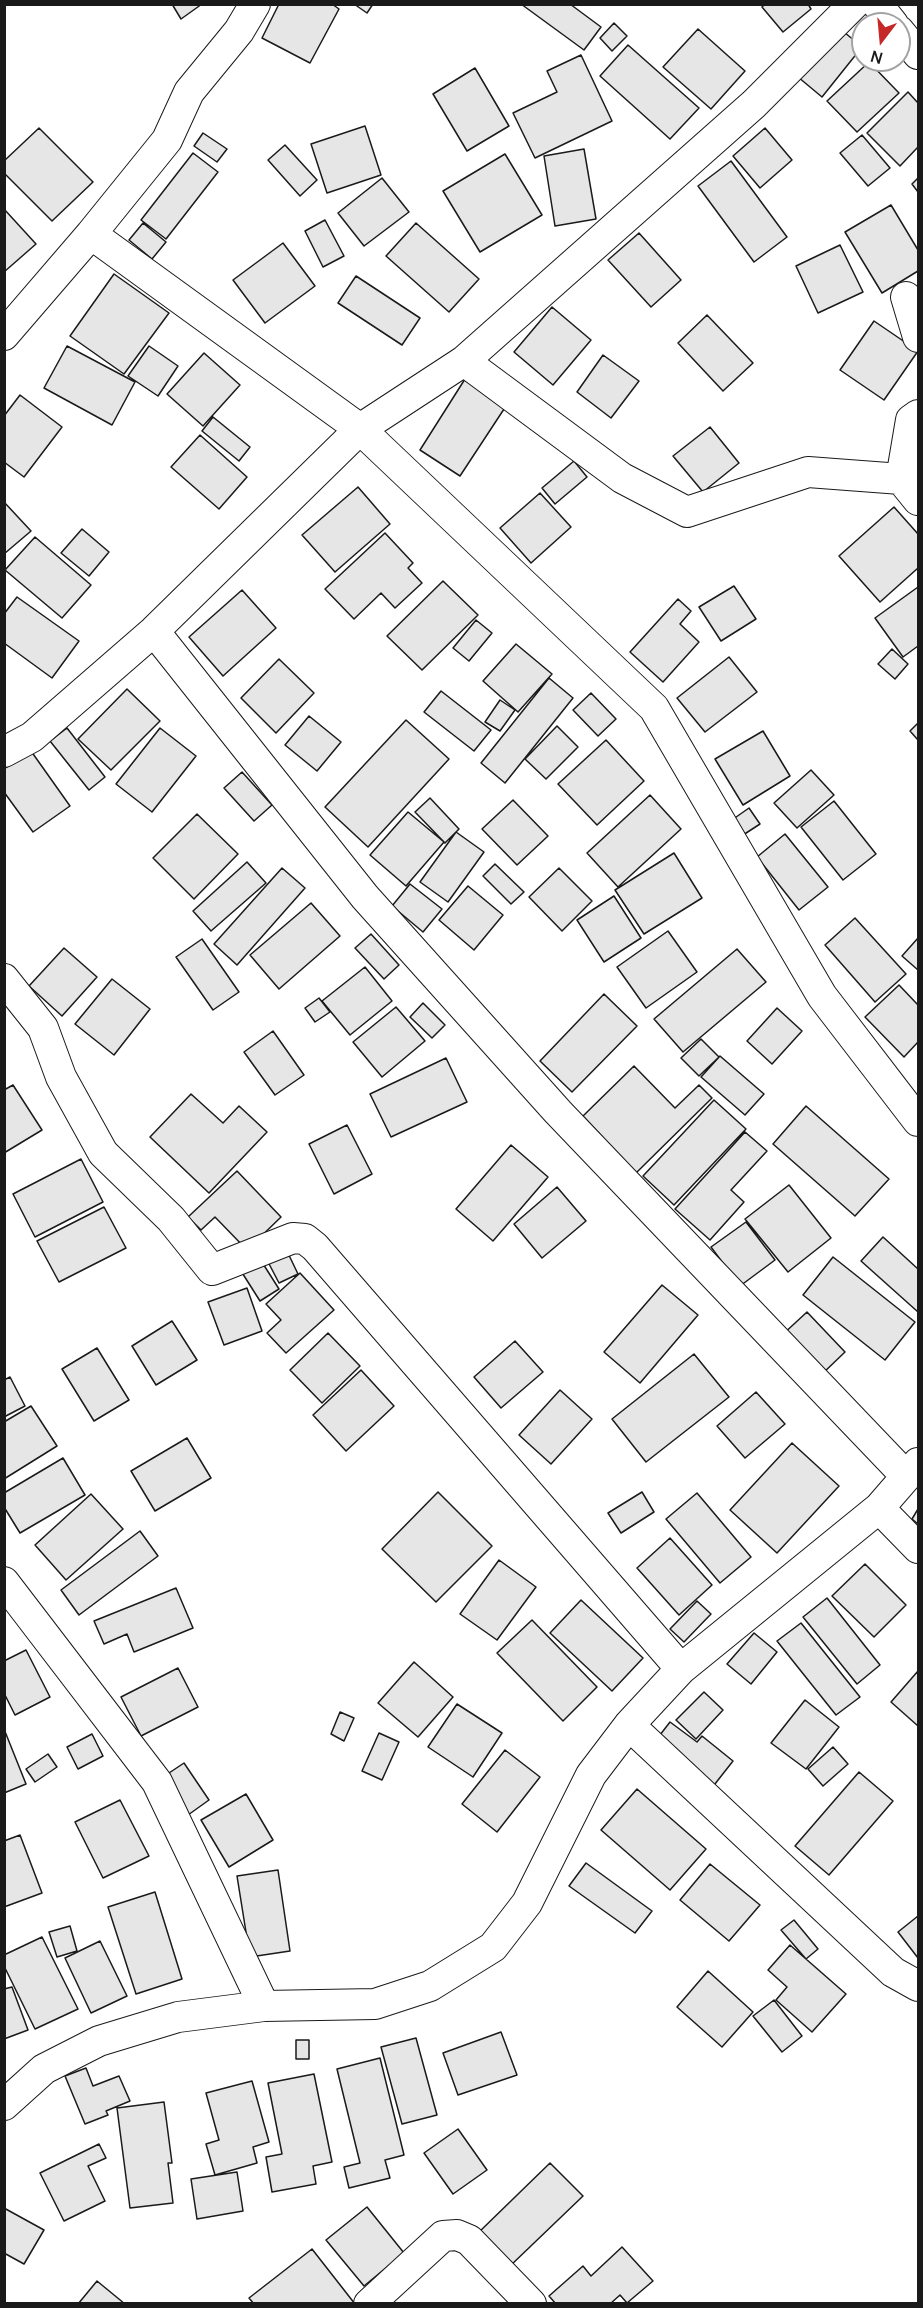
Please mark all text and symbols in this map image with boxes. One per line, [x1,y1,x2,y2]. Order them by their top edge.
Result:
north arrow [851,12,911,72]
text: N [868,45,885,70]

